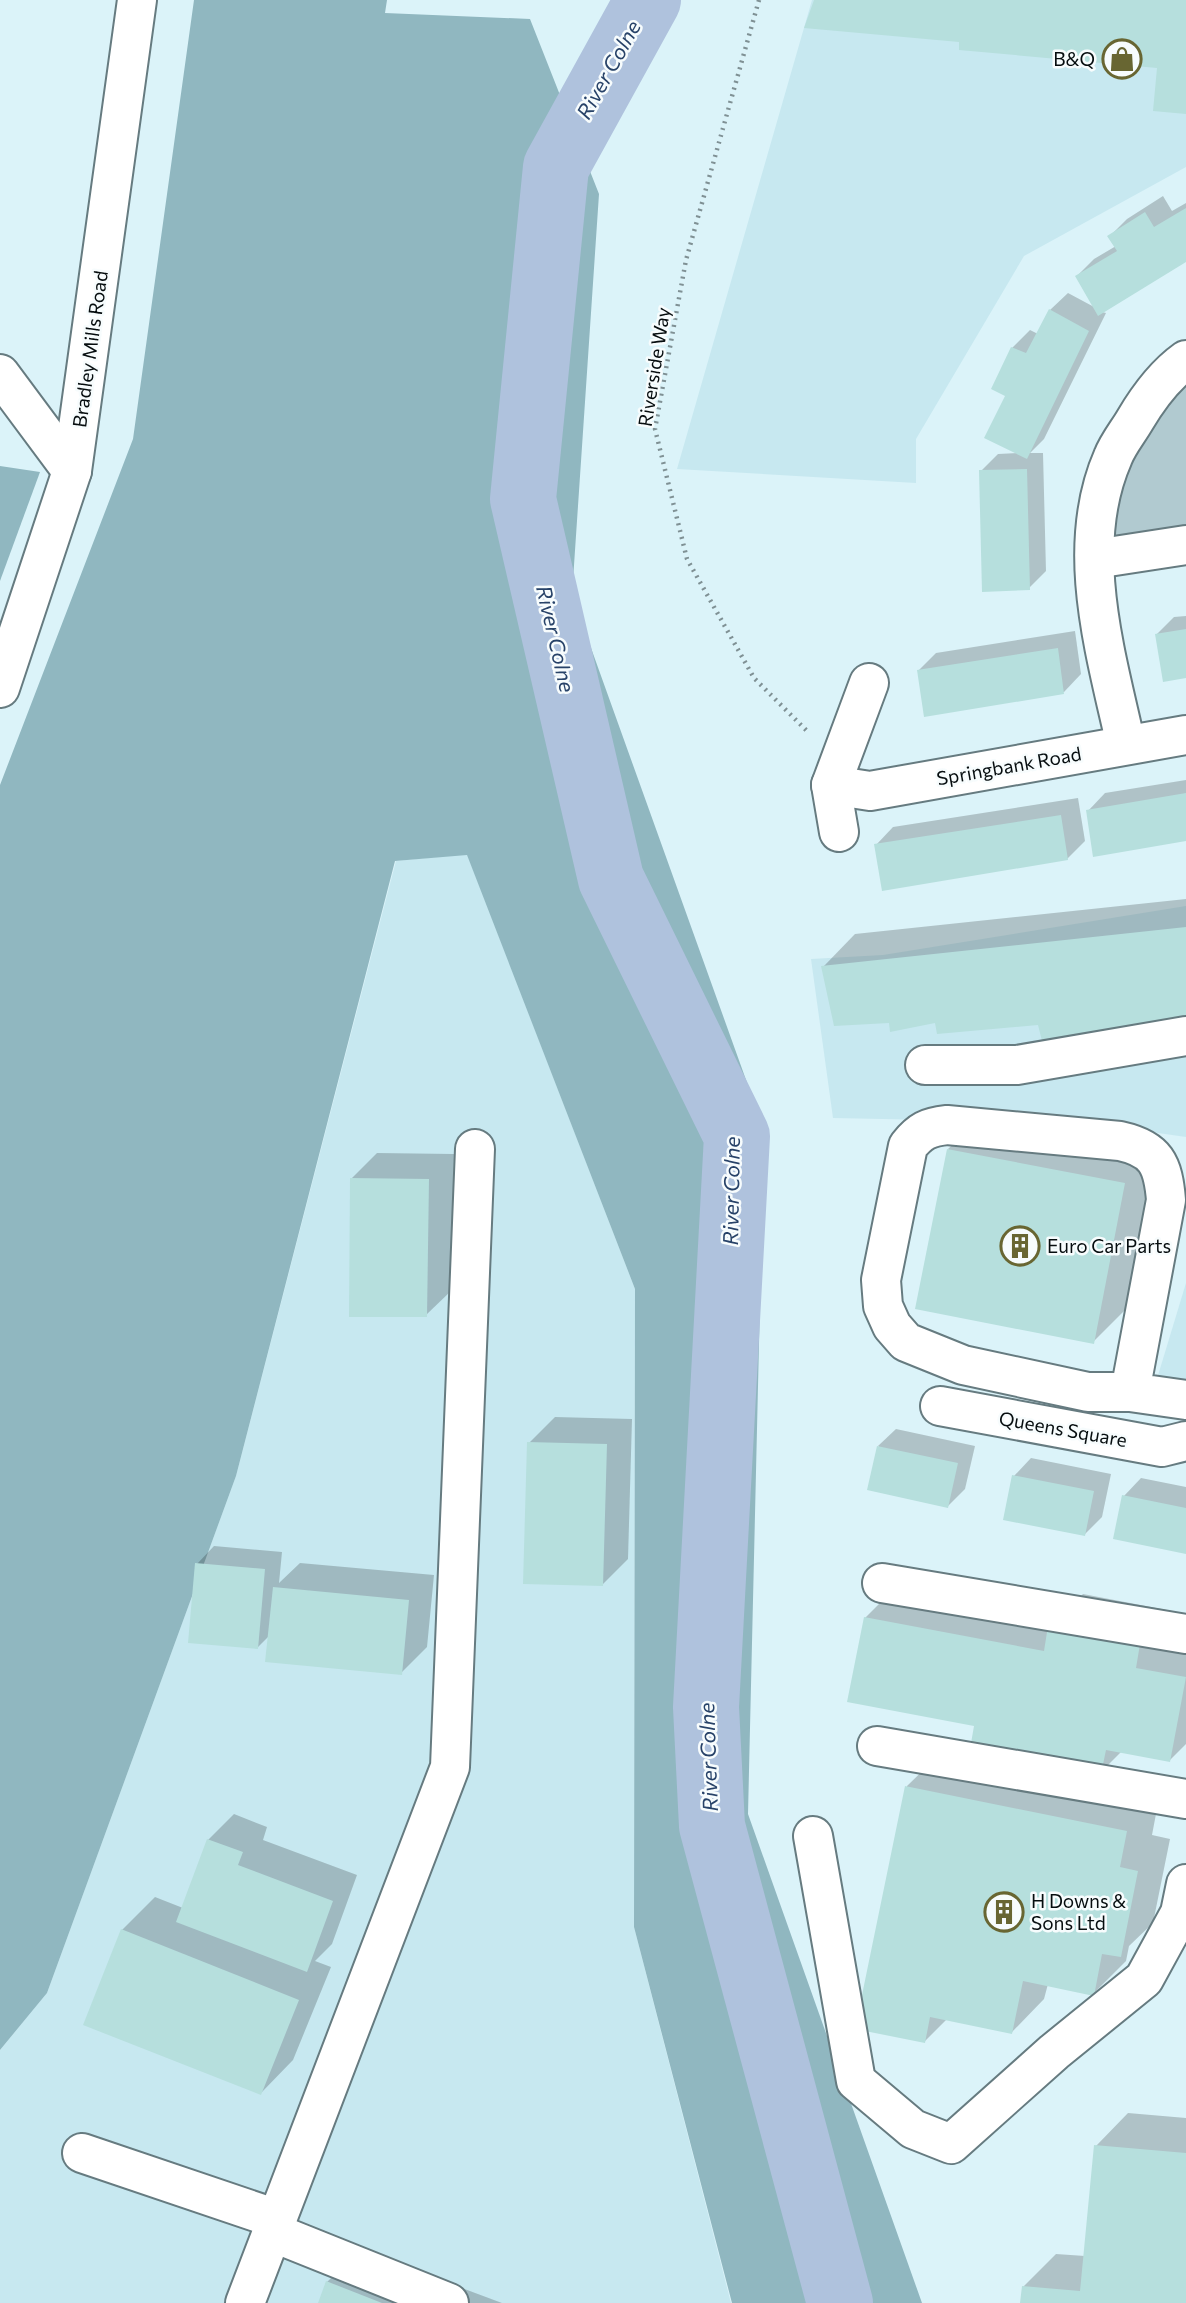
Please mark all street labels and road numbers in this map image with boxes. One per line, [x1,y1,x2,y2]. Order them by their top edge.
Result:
street label: Bradley Mills Road [67,269,112,429]
street label: Riverside Way [633,306,674,428]
street label: Springbank Road [935,741,1083,790]
street label: Queens Square [997,1406,1129,1451]

